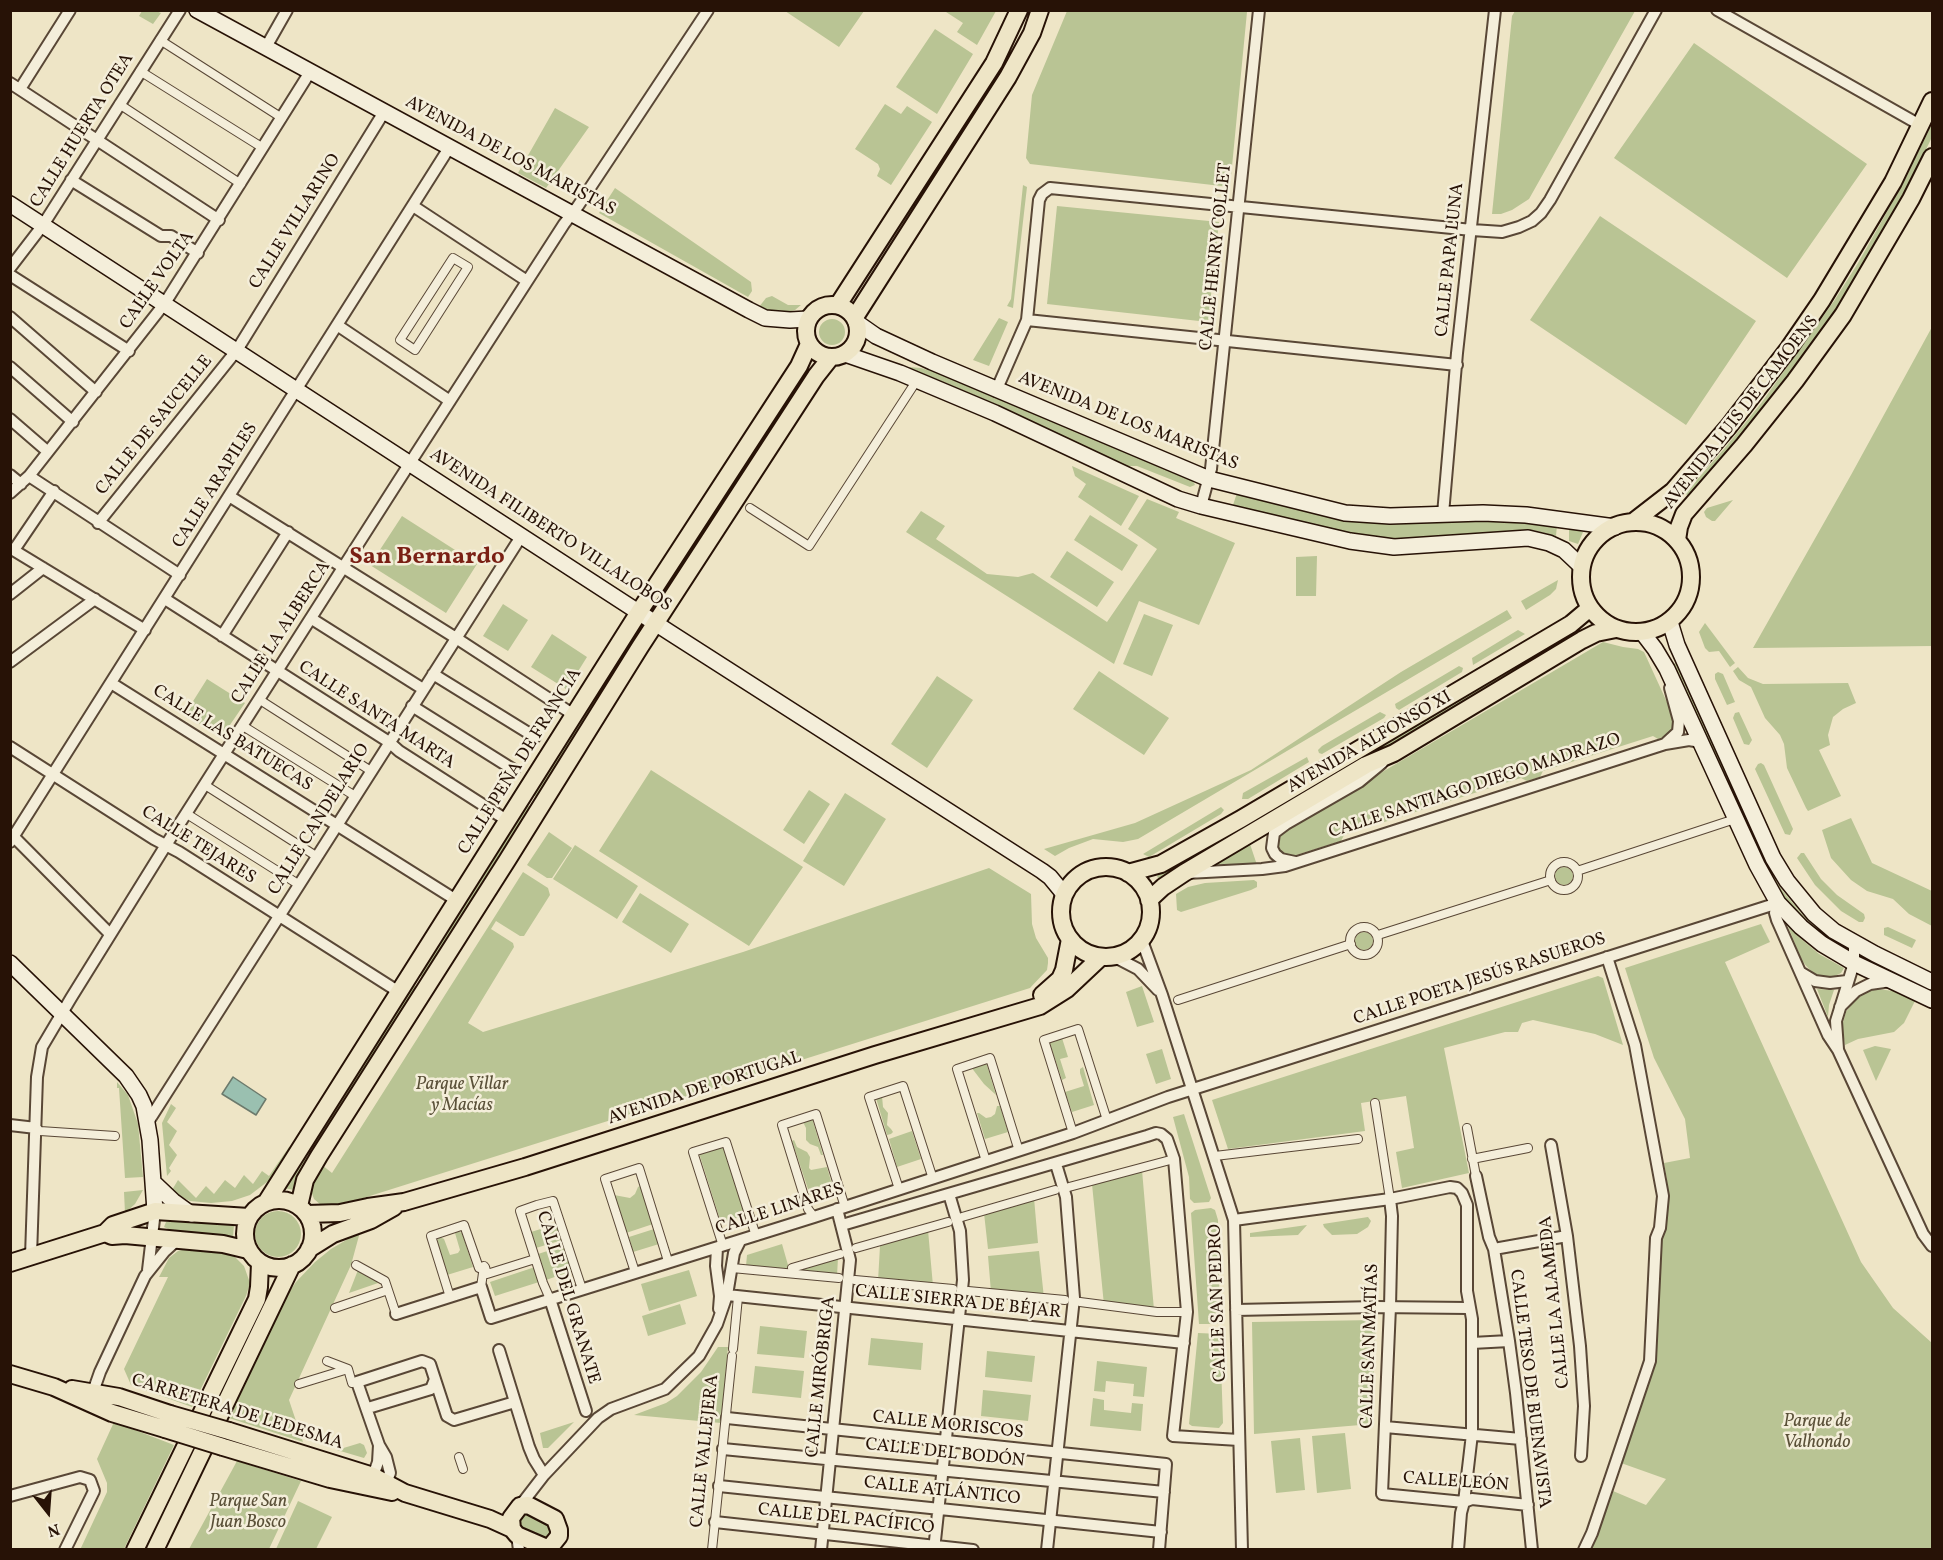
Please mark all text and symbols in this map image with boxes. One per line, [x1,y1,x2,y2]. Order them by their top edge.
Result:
street label: CALLE HUERTA OTEA [27,50,139,212]
street label: AVENIDA DE LOS MARISTAS [401,92,619,222]
street label: CALLE VILLARINO [246,150,346,294]
street label: CALLE HENRY COLLET [1196,162,1238,352]
street label: CALLE PAPA LUNA [1432,182,1470,338]
street label: CALLE VOLTA [116,228,200,334]
street label: AVENIDA LUIS DE CAMOENS [1660,312,1824,514]
street label: CALLE DE SAUCELLE [92,352,218,500]
street label: AVENIDA DE LOS MARISTAS [1015,368,1241,476]
street label: CALLE ARAPILES [169,419,263,553]
street label: AVENIDA FILIBERTO VILLALOBOS [425,445,675,617]
district label: San Bernardo [349,545,505,573]
street label: CALLE LA ALBERCA [228,557,336,709]
street label: CALLE SANTA MARTA [294,657,458,775]
street label: CALLE PEÑA DE FRANCIA [455,665,587,859]
street label: CALLE LAS BATUECAS [148,681,316,797]
street label: AVENIDA ALFONSO XI [1284,687,1456,799]
street label: CALLE SANTIAGO DIEGO MADRAZO [1326,730,1624,844]
street label: CALLE CANDELARIO [265,740,375,900]
street label: CALLE TEJARES [137,802,259,890]
street label: CALLE POETA JESÚS RASUEROS [1351,929,1609,1031]
street label: AVENIDA DE PORTUGAL [606,1047,804,1131]
park label: Parque Villar y Macías [416,1075,508,1118]
street label: CALLE LINARES [713,1179,847,1241]
street label: CALLE DEL GRANATE [530,1209,604,1387]
street label: CALLE LA ALAMEDA [1536,1215,1576,1389]
street label: CALLE SAN PEDRO [1205,1224,1233,1382]
street label: CALLE SAN MATÍAS [1357,1263,1385,1429]
street label: CALLE TESO DE BUENAVISTA [1504,1268,1554,1510]
street label: CALLE SIERRA DE BÉJAR [854,1281,1062,1325]
street label: CALLE MIRÓBRIGA [803,1295,841,1459]
street label: CARRETERA DE LEDESMA [128,1370,346,1456]
street label: CALLE VALLEJERA [687,1373,725,1529]
street label: CALLE MORISCOS [871,1407,1025,1445]
park label: Parque de Valhondo [1783,1412,1851,1454]
street label: CALLE DEL BODÓN [864,1435,1026,1473]
street label: CALLE LEÓN [1402,1469,1510,1497]
street label: CALLE ATLÁNTICO [863,1473,1021,1511]
north arrow [18,1482,78,1542]
park label: Parque San Juan Bosco [209,1492,287,1534]
street label: CALLE DEL PACÍFICO [757,1500,935,1540]
text: N [44,1517,62,1541]

